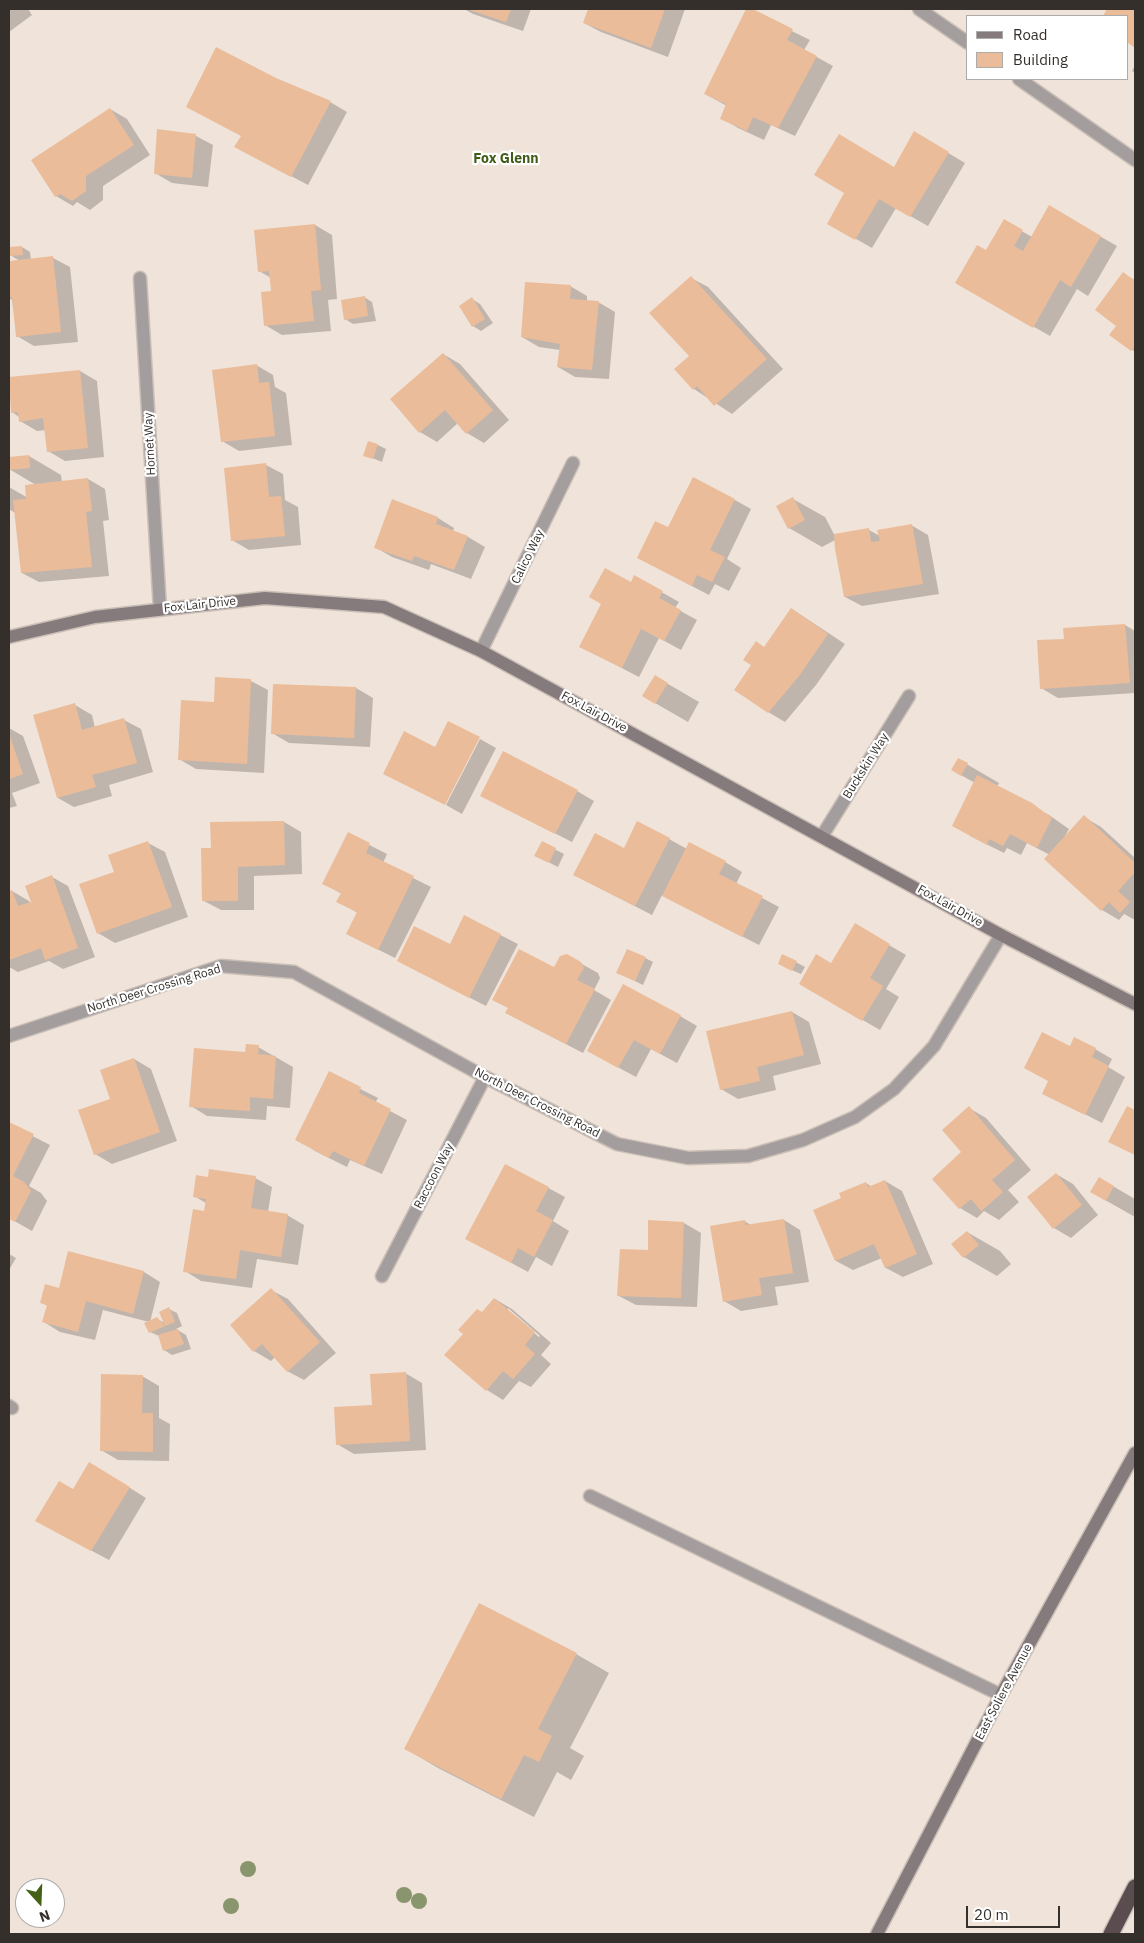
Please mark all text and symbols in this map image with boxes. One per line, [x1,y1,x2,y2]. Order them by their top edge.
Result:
legend [966,15,1129,80]
text: Road [1013,25,1048,44]
text: Building [1013,50,1068,69]
district label: Fox Glenn [473,151,539,167]
street label: Hornet Way [141,412,159,476]
street label: Calico Way [509,528,547,586]
street label: Fox Lair Drive [163,594,237,616]
street label: Fox Lair Drive [559,689,629,735]
street label: Buckskin Way [840,731,892,801]
street label: Fox Lair Drive [915,882,985,930]
street label: North Deer Crossing Road [86,962,222,1016]
street label: North Deer Crossing Road [472,1065,602,1141]
street label: Raccoon Way [411,1141,457,1211]
street label: East Soliere Avenue [973,1642,1035,1742]
north arrow [15,1878,65,1928]
scale bar [969,1896,1063,1928]
text: 20 m [974,1905,1009,1924]
text: N [37,1906,53,1926]

